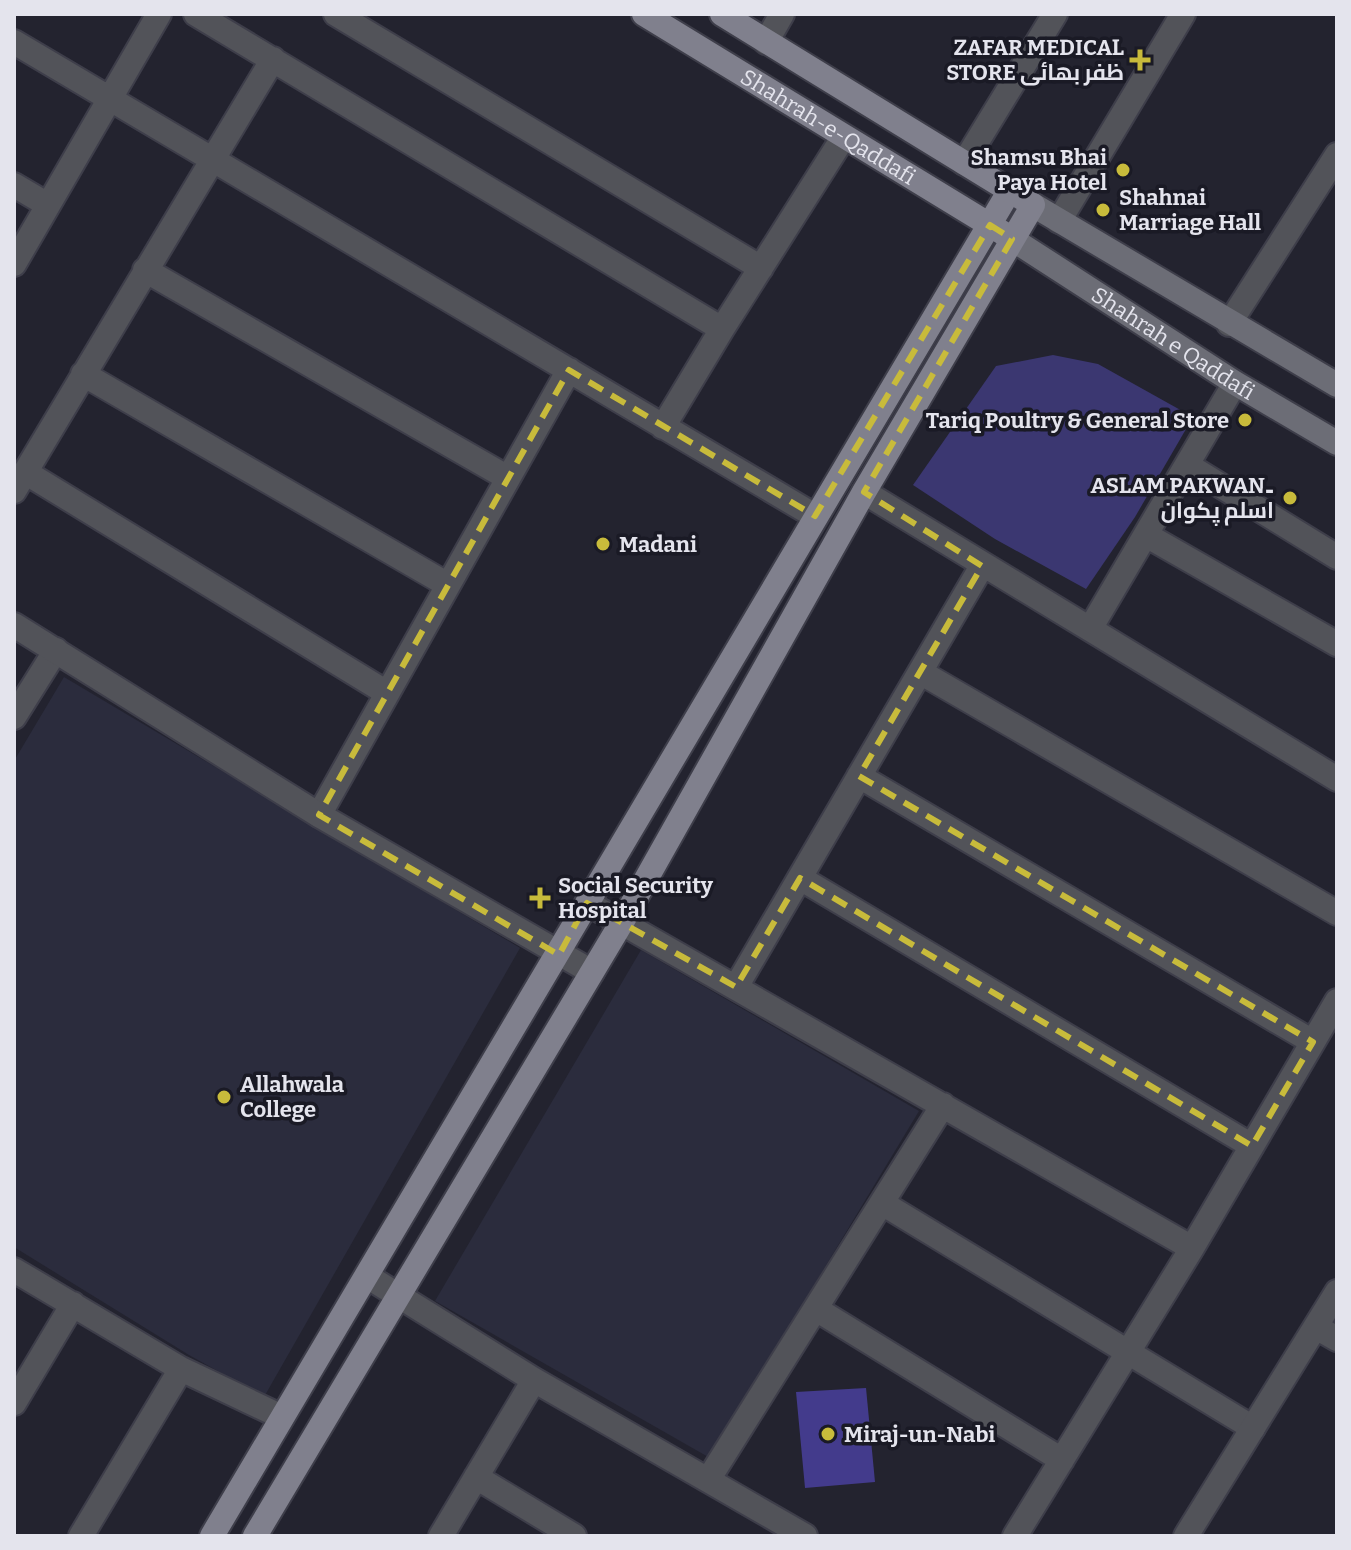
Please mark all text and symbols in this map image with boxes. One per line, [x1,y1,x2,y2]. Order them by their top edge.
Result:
place label: ZAFAR MEDICAL STORE ظفر بھائی [946,34,1124,86]
marker: ZAFAR MEDICAL STORE ظفر بھائی [1131,51,1149,69]
street label: Shahrah-e-Qaddafi [736,63,921,190]
place label: Shamsu Bhai Paya Hotel [970,144,1107,196]
marker: Shamsu Bhai Paya Hotel [1114,161,1132,179]
place label: Shahnai Marriage Hall [1119,184,1261,236]
marker: Shahnai Marriage Hall [1094,201,1112,219]
street label: Shahrah e Qaddafi [1087,281,1260,405]
place label: Tariq Poultry & General Store [926,407,1229,434]
marker: Tariq Poultry & General Store [1236,411,1254,429]
place label: ASLAM PAKWAN۔ اسلم پکوان [1090,472,1274,526]
marker: ASLAM PAKWAN۔ اسلم پکوان [1281,489,1299,507]
place label: Madani [619,531,697,558]
marker: Madani [594,535,612,553]
place label: Social Security Hospital [558,872,714,924]
marker: Social Security Hospital [529,887,551,909]
place label: Allahwala College [240,1071,345,1123]
marker: Allahwala College [215,1088,233,1106]
place label: Miraj-un-Nabi [844,1421,995,1448]
marker: Miraj-un-Nabi [819,1425,837,1443]

